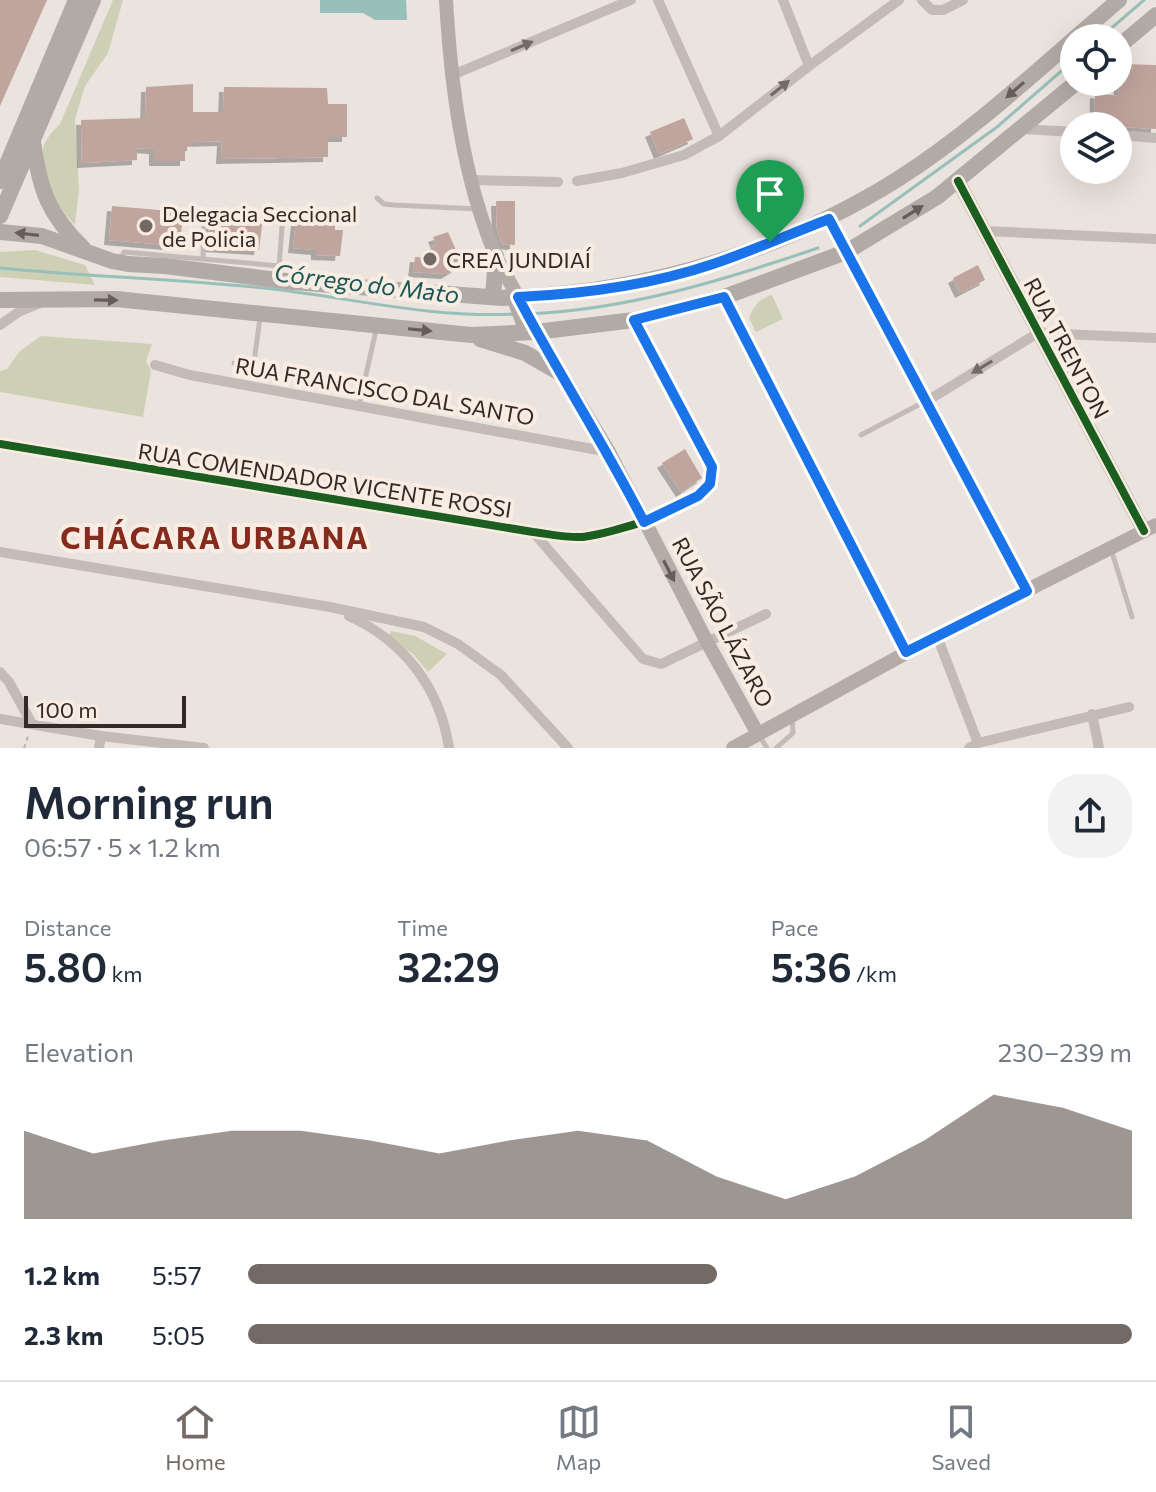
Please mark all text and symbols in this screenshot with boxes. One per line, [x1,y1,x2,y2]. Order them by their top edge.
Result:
map controls [1060,24,1132,184]
button: locate [1060,24,1132,96]
one-way arrow [510,39,534,52]
one-way arrow [770,80,791,97]
one-way arrow [1006,81,1026,98]
button: layers [1060,112,1132,184]
pin [736,160,804,242]
icon: arrive [748,172,792,216]
place label: Delegacia Seccional de Policia [162,200,357,252]
one-way arrow [902,206,924,220]
marker: Delegacia Seccional de Policia [137,217,155,235]
one-way arrow [14,227,39,240]
place label: CREA JUNDIAÍ [446,246,592,273]
marker: CREA JUNDIAÍ [421,250,439,268]
water label: Córrego do Mato [273,257,461,309]
street label: RUA TRENTON [1019,273,1115,423]
one-way arrow [94,293,119,306]
one-way arrow [408,323,433,336]
street label: RUA FRANCISCO DAL SANTO [233,351,537,431]
one-way arrow [971,360,993,374]
street label: RUA COMENDADOR VICENTE ROSSI [136,437,514,523]
district label: CHÁCARA URBANA [60,518,370,555]
street label: RUA SÃO LÁZARO [667,532,779,712]
one-way arrow [663,559,676,582]
scale bar [24,692,186,728]
text: 100 m [36,696,98,723]
text: Morning run [24,774,274,828]
button: share [1048,774,1132,858]
text: 06:57 · 5 × 1.2 km [24,831,221,862]
text: Distance [24,914,111,941]
text: Time [397,914,448,941]
text: Pace [771,914,818,941]
text: 5.80 [24,941,107,990]
text: 32:29 [397,941,500,990]
text: 5:36 [771,941,852,990]
text: km [107,960,143,987]
text: /km [852,960,897,987]
text: Elevation [24,1036,134,1067]
text: 230–239 m [998,1036,1132,1067]
text: 1.2 km [24,1259,100,1290]
text: 5:57 [152,1259,202,1290]
text: 2.3 km [24,1319,103,1350]
text: 5:05 [152,1319,205,1350]
tab: Home [165,1400,226,1475]
tab: Map [556,1400,601,1475]
tab: Saved [931,1400,991,1475]

